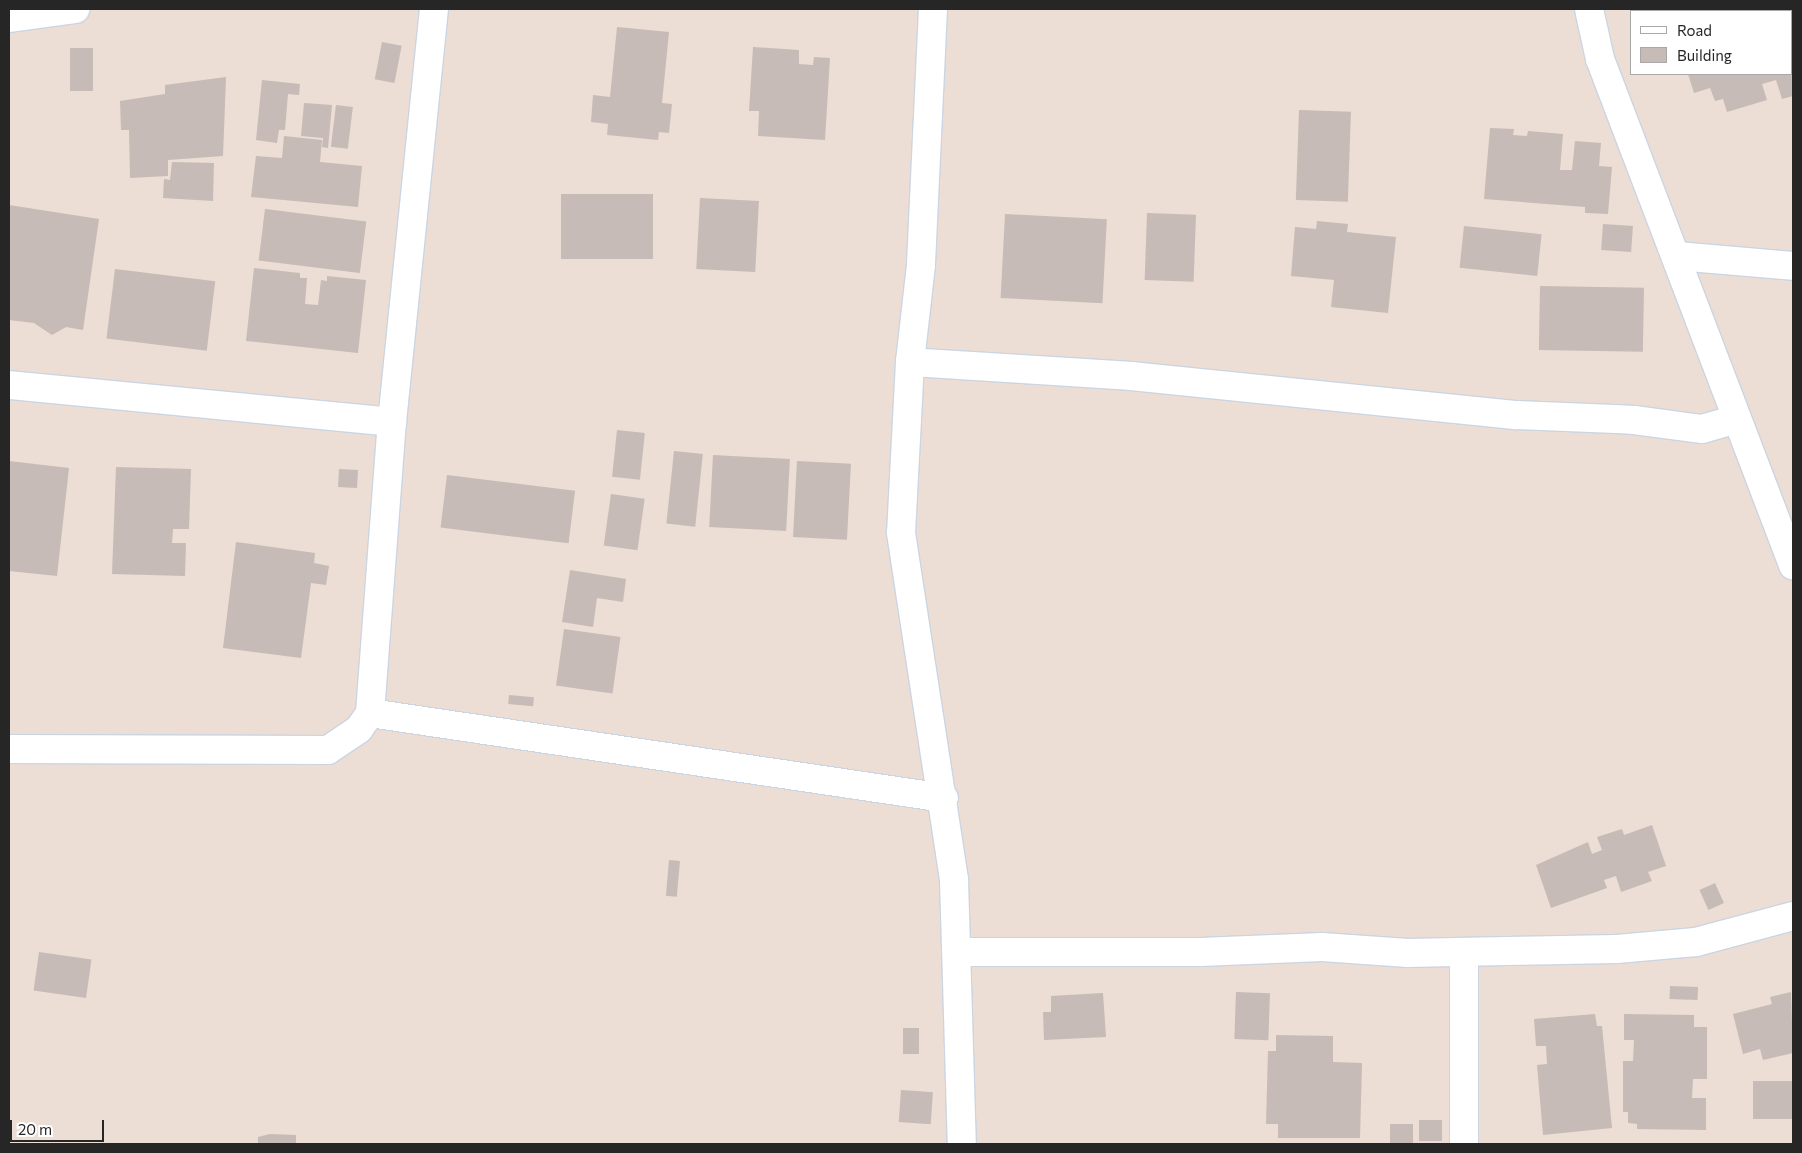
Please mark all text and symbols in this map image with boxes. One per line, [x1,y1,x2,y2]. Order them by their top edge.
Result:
legend [1630,10,1792,75]
text: Road [1677,21,1712,39]
text: Building [1677,46,1732,64]
scale bar [12,1110,106,1142]
text: 20 m [18,1120,52,1138]

